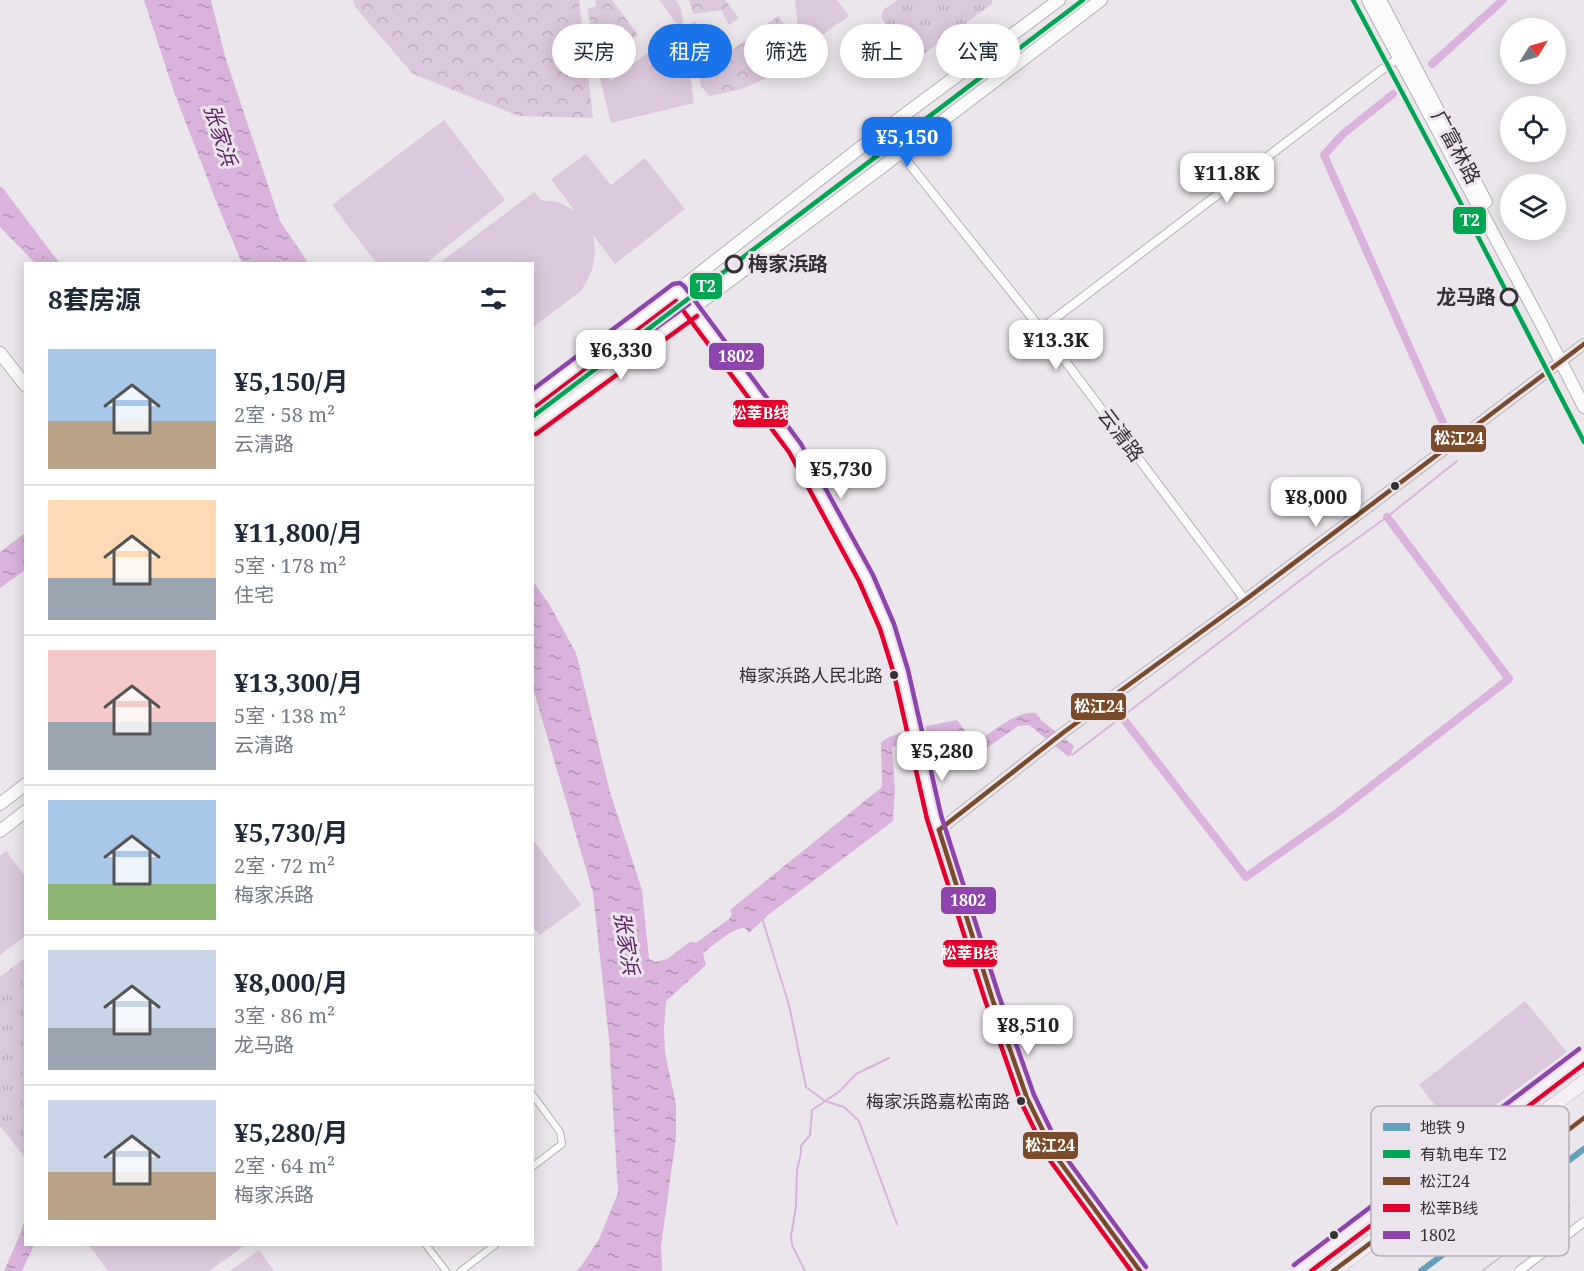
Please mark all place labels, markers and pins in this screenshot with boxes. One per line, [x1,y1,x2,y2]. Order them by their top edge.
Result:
pin: ¥5,150 [858,117,956,168]
pin: ¥11.8K [1178,153,1276,204]
place label: 梅家浜路 [748,250,828,277]
marker: 梅家浜路 [725,255,743,273]
place label: 龙马路 [1436,283,1496,310]
marker: 龙马路 [1500,288,1518,306]
pin: ¥13.3K [1007,320,1105,371]
pin: ¥6,330 [572,330,670,381]
pin: ¥5,730 [792,449,890,500]
pin: ¥8,000 [1267,477,1365,528]
unlabelled marker [1389,480,1401,492]
place label: 梅家浜路人民北路 [739,663,883,687]
marker: 梅家浜路人民北路 [888,669,900,681]
pin: ¥5,280 [893,731,991,782]
pin: ¥8,510 [979,1005,1077,1056]
place label: 梅家浜路嘉松南路 [866,1089,1010,1113]
marker: 梅家浜路嘉松南路 [1015,1095,1027,1107]
unlabelled marker [1328,1229,1340,1241]

